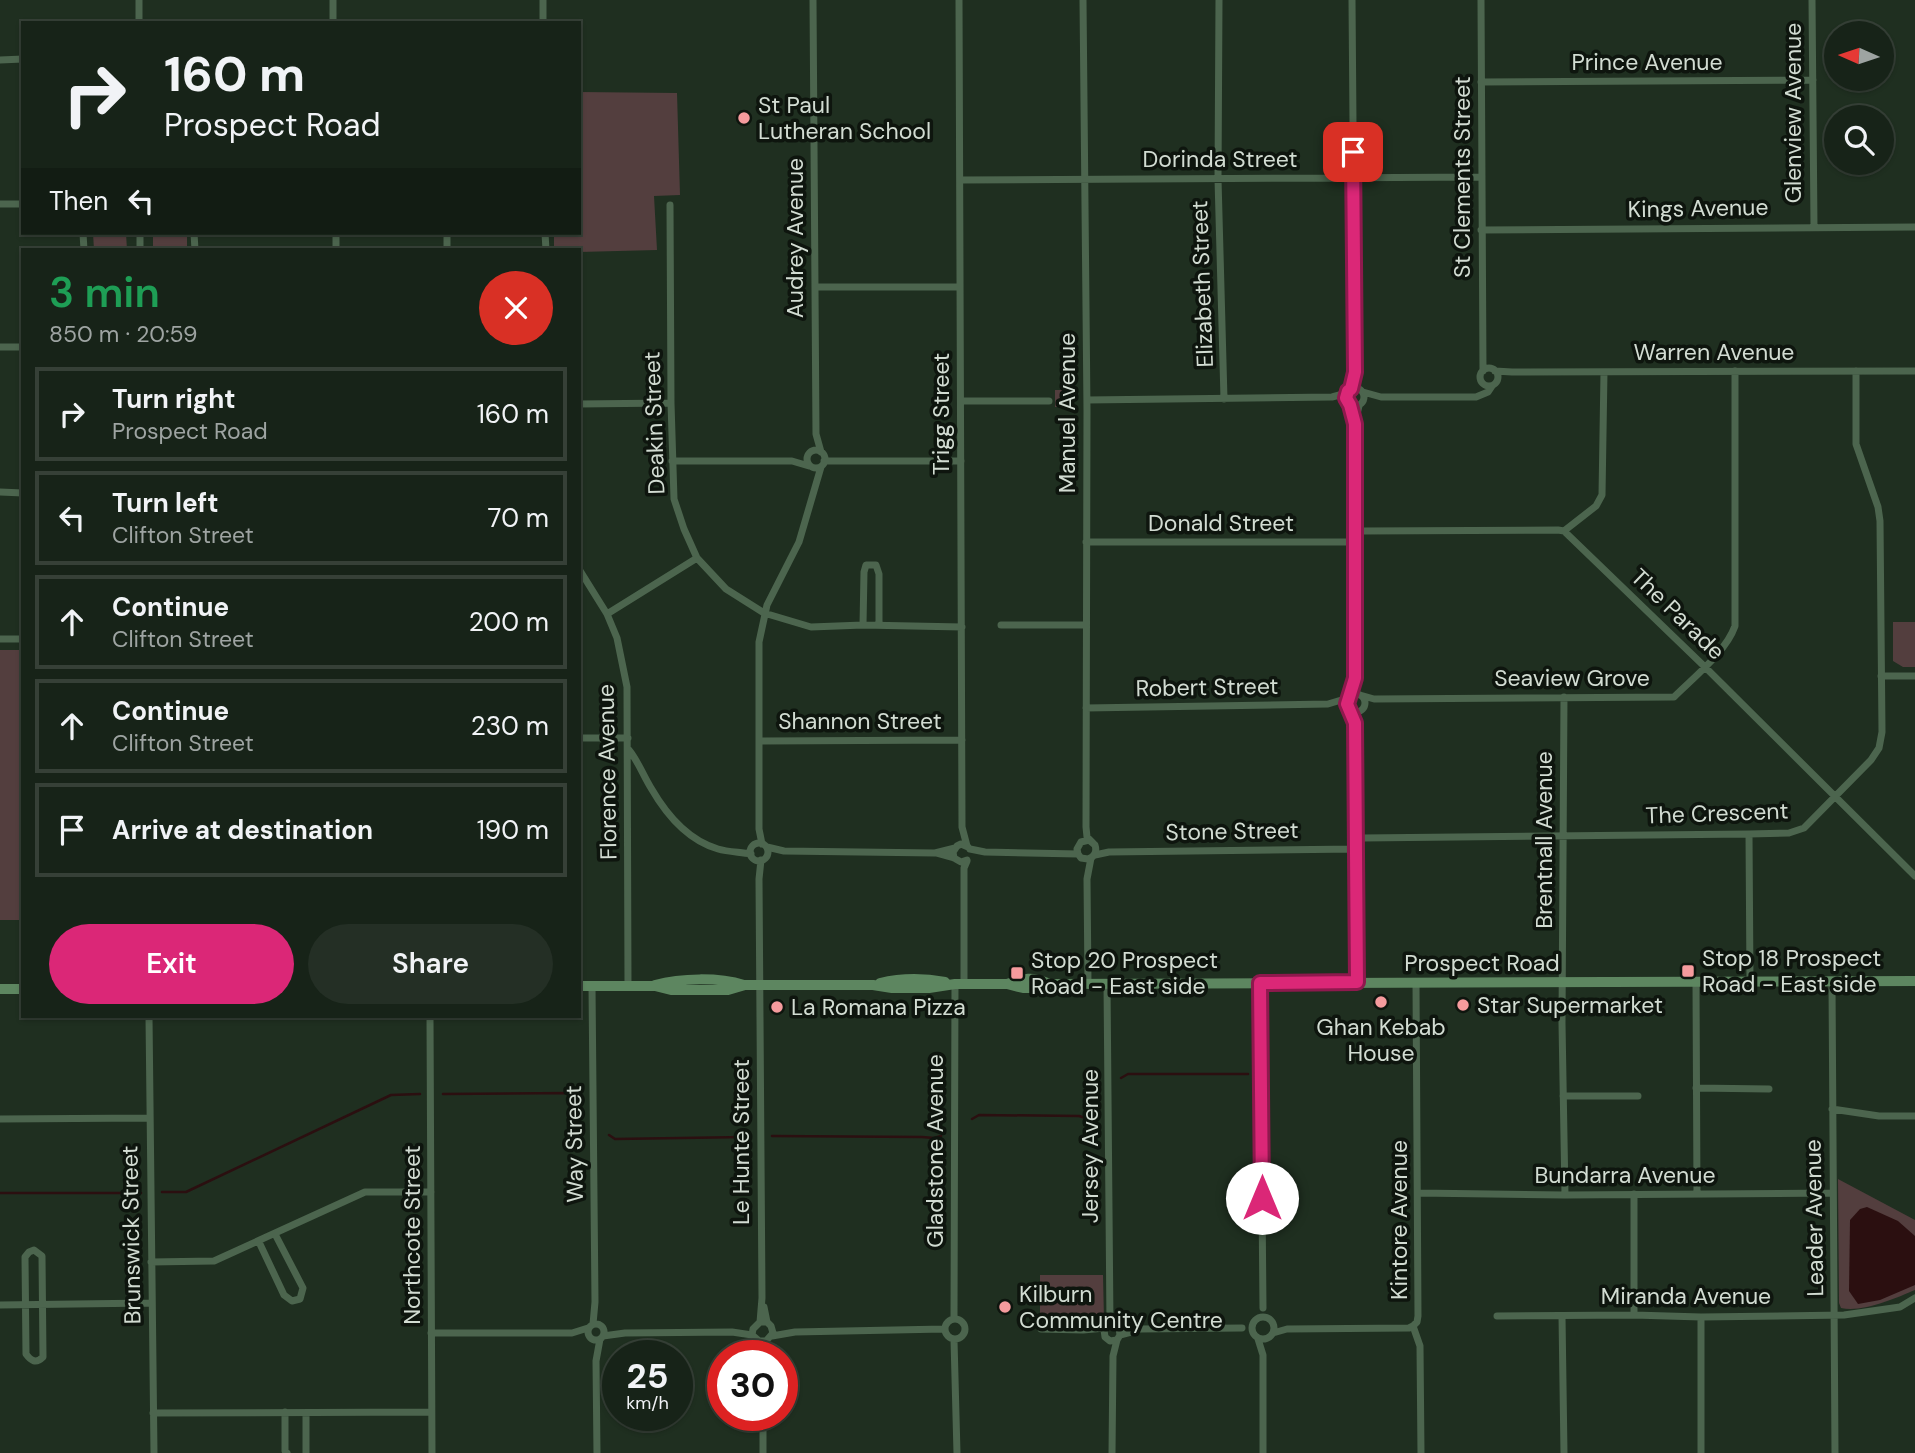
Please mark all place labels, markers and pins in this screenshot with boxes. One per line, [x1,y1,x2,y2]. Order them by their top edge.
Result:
place label: St Paul Lutheran School [758,90,931,146]
marker: St Paul Lutheran School [736,110,752,126]
pin [1323,122,1383,182]
place label: Stop 18 Prospect Road - East side [1702,943,1881,999]
place label: Stop 20 Prospect Road - East side [1031,945,1218,1001]
marker: Stop 18 Prospect Road - East side [1680,963,1696,979]
marker: Stop 20 Prospect Road - East side [1009,965,1025,981]
place label: Star Supermarket [1477,990,1663,1020]
place label: La Romana Pizza [791,992,966,1022]
marker: Ghan Kebab House [1373,994,1389,1010]
marker: Star Supermarket [1455,997,1471,1013]
marker: La Romana Pizza [769,999,785,1015]
place label: Ghan Kebab House [1316,1012,1446,1068]
place label: Kilburn Community Centre [1019,1279,1223,1335]
marker: Kilburn Community Centre [997,1299,1013,1315]

